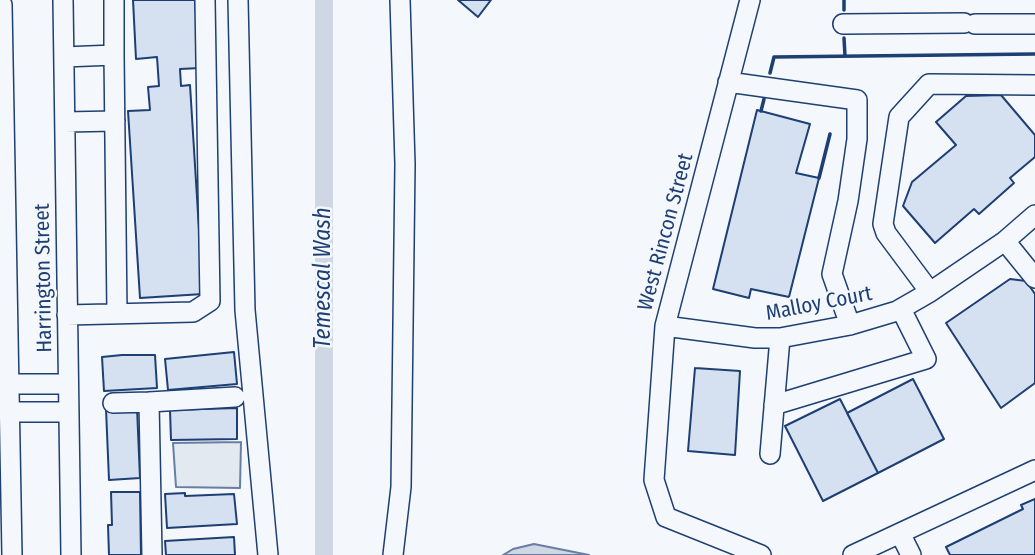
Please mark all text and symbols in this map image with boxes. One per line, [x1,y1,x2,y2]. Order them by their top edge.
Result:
street label: West Rincon Street [633,151,699,313]
street label: Harrington Street [30,203,58,353]
water label: Temescal Wash [310,207,338,349]
street label: Malloy Court [764,281,874,327]

